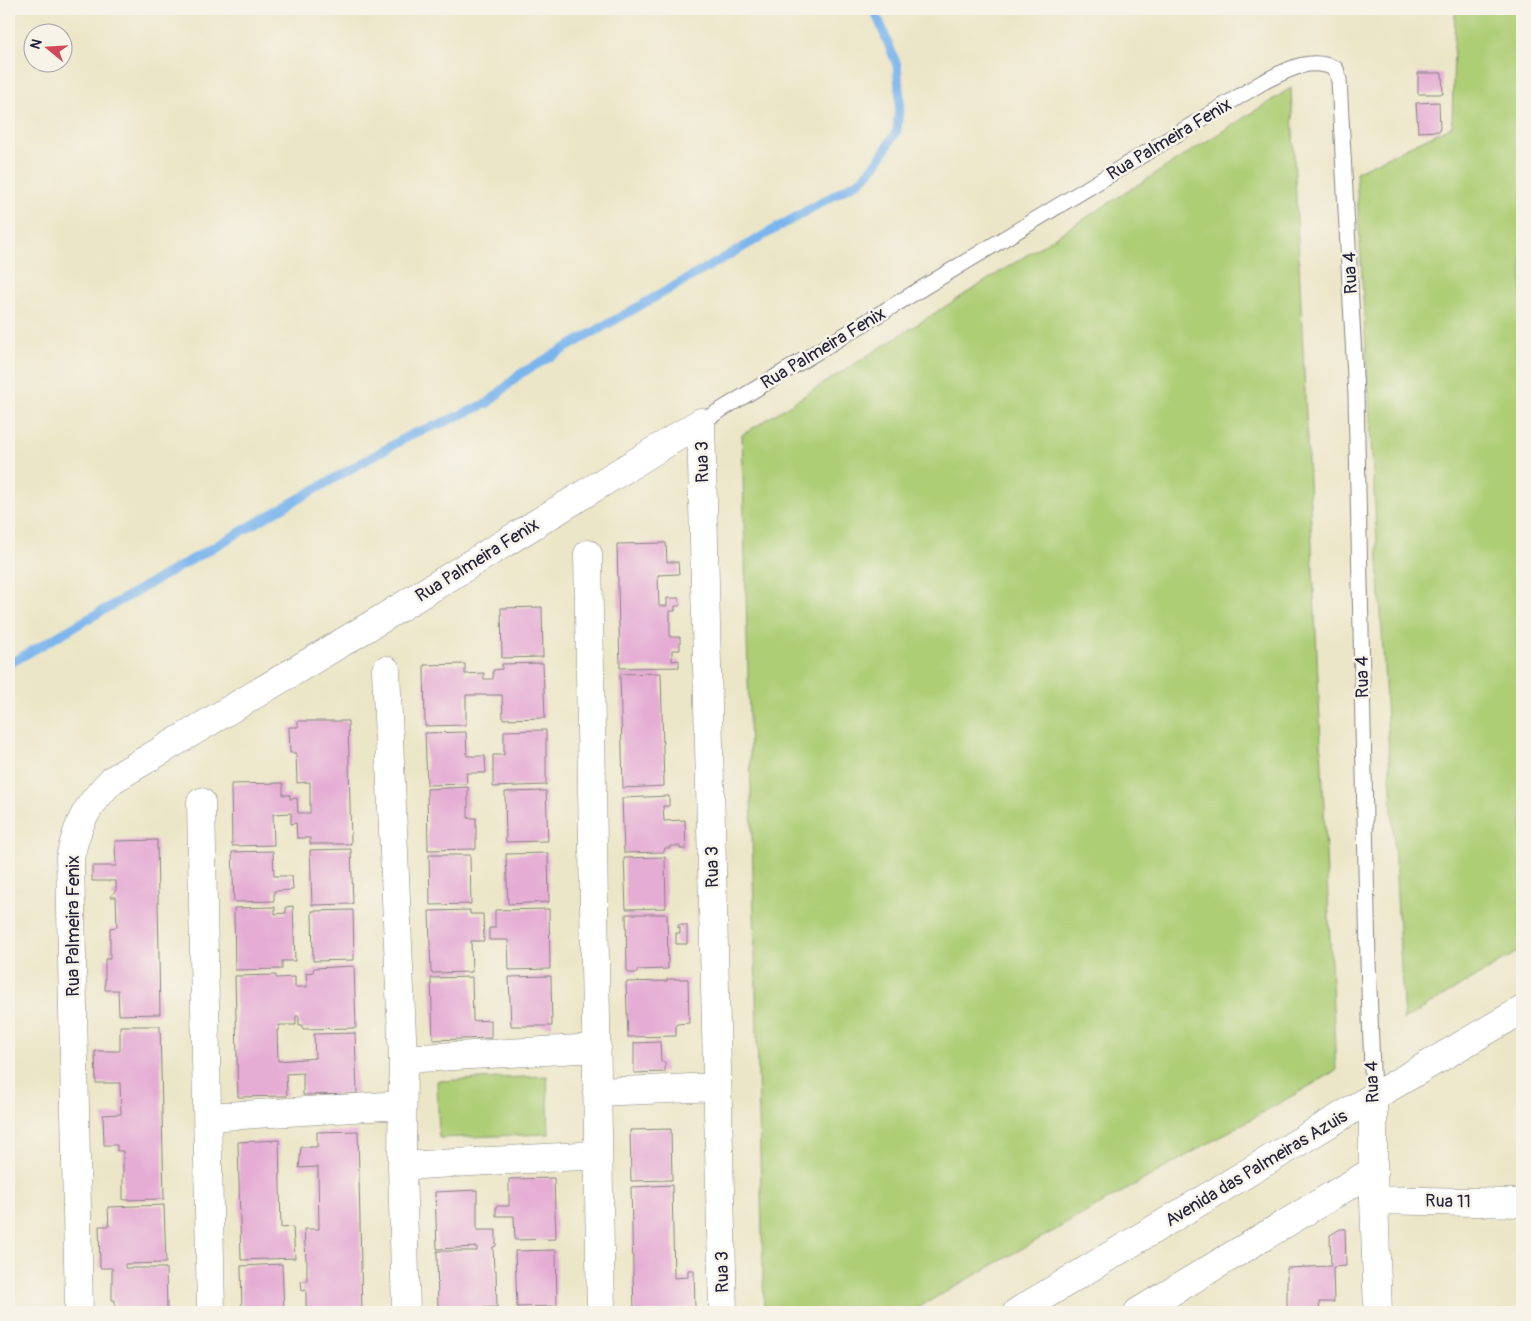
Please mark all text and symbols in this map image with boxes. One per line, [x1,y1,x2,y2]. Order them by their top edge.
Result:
north arrow [22,22,72,72]
text: N [27,37,46,51]
street label: Rua Palmeira Fenix [1103,93,1236,186]
street label: Rua 4 [1338,251,1363,295]
street label: Rua Palmeira Fenix [757,302,890,395]
street label: Rua 3 [691,441,714,483]
street label: Rua Palmeira Fenix [411,513,543,608]
street label: Rua 4 [1351,655,1374,698]
street label: Rua 3 [701,846,724,888]
street label: Rua Palmeira Fenix [62,855,85,997]
street label: Rua 4 [1360,1060,1385,1103]
street label: Avenida das Palmeiras Azuis [1161,1105,1352,1232]
street label: Rua 11 [1425,1190,1471,1213]
street label: Rua 3 [711,1251,734,1293]

